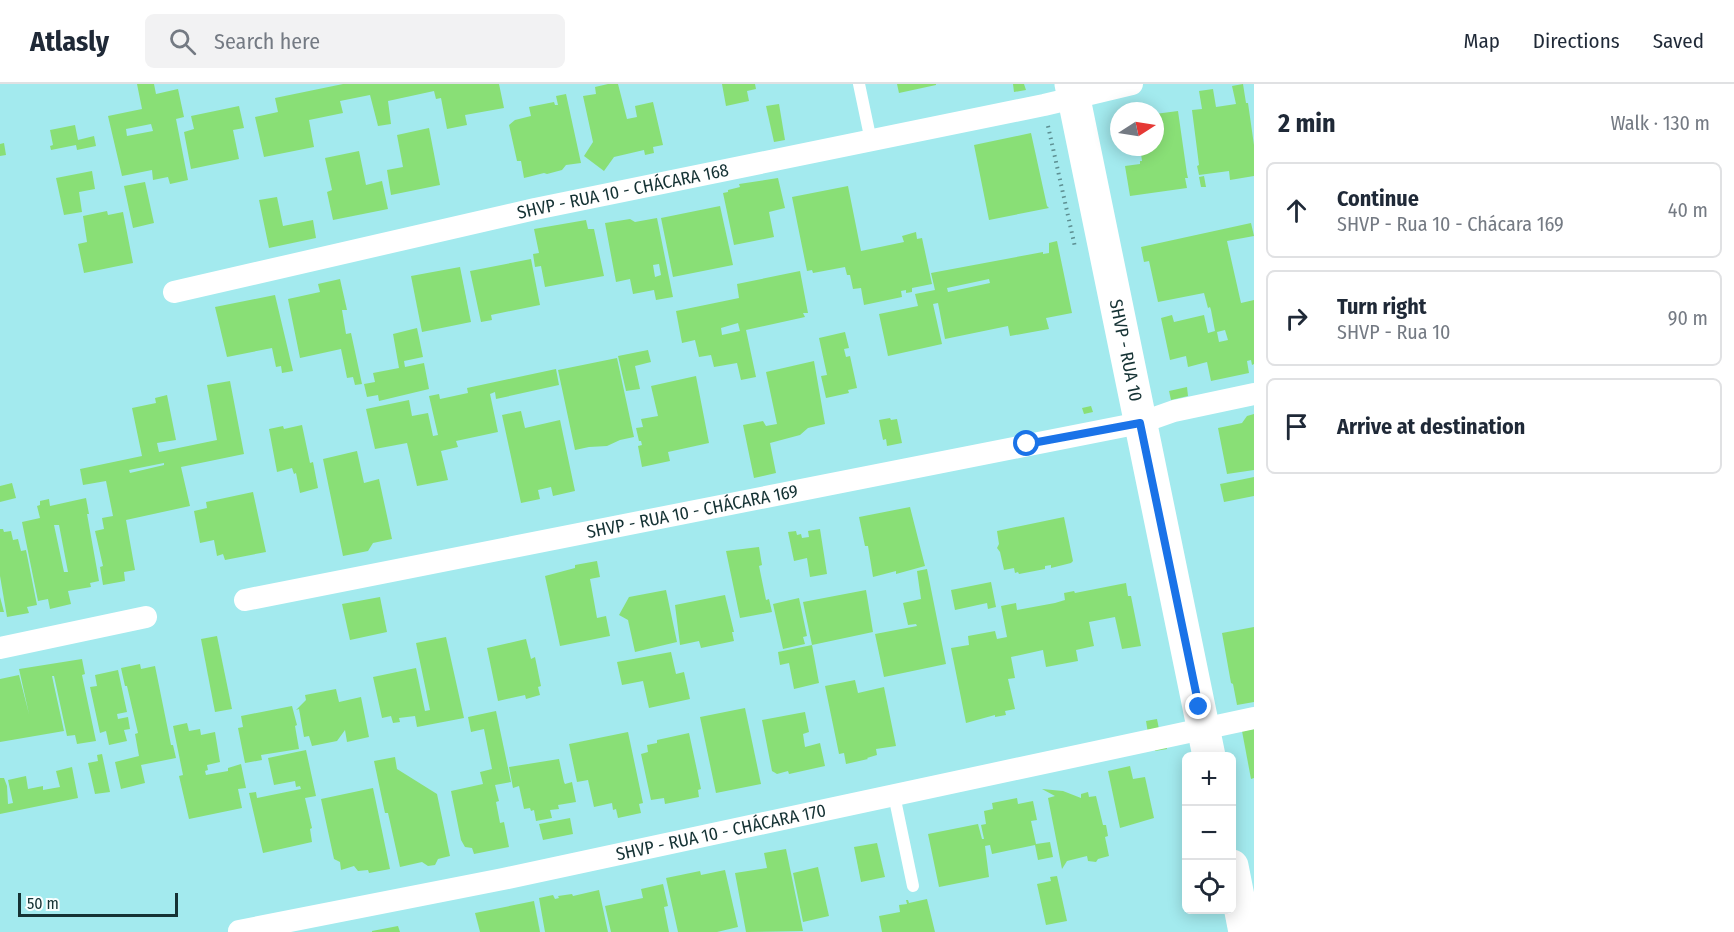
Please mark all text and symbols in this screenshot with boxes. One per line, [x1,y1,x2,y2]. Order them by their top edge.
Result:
search box [145,14,565,68]
text: Atlasly [30,25,109,58]
icon: search [166,25,199,58]
text: Search here [214,28,320,55]
text: Map [1463,28,1500,54]
text: Directions [1533,28,1620,54]
text: Saved [1653,28,1704,54]
north arrow [1110,102,1164,156]
text: 2 min [1278,108,1336,139]
text: Walk · 130 m [1610,111,1710,135]
street label: SHVP - RUA 10 - CHÁCARA 168 [515,159,730,224]
text: Continue [1337,185,1419,212]
icon: ahead [1280,194,1313,227]
text: 40 m [1668,198,1708,222]
text: SHVP - Rua 10 - Chácara 169 [1337,212,1564,236]
text: Turn right [1337,293,1426,320]
street label: SHVP - RUA 10 [1105,297,1147,403]
icon: right [1280,302,1313,335]
text: 90 m [1668,306,1708,330]
text: SHVP - Rua 10 [1337,320,1451,344]
icon: arrive [1280,410,1313,443]
text: Arrive at destination [1337,413,1525,440]
route start [1013,430,1039,456]
street label: SHVP - RUA 10 - CHÁCARA 169 [585,480,800,543]
route end [1185,693,1211,719]
map controls [1182,752,1236,914]
button: + [1182,752,1236,806]
street label: SHVP - RUA 10 - CHÁCARA 170 [614,799,828,865]
button: − [1182,806,1236,860]
button: locate [1182,860,1236,914]
scale bar [18,890,178,918]
text: 50 m [27,894,59,913]

